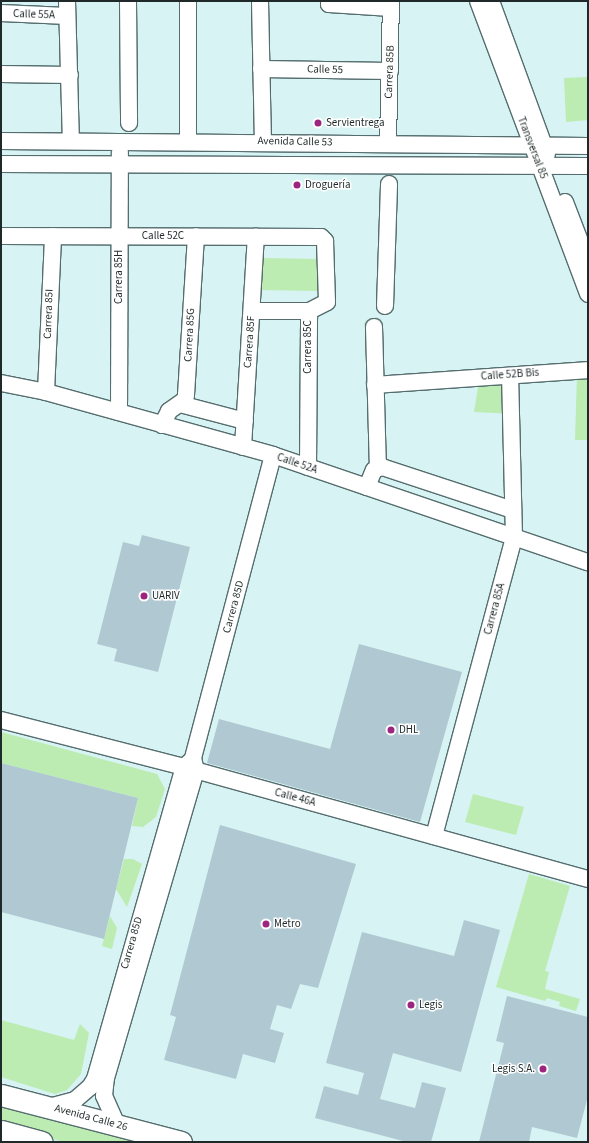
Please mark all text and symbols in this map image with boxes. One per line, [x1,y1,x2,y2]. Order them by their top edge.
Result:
street label: Calle 55A [13,8,55,22]
street label: Carrera 85B [382,45,398,99]
street label: Calle 55 [307,63,343,77]
street label: Transversal 85 [514,115,550,181]
place label: Servientrega [326,116,384,130]
marker: Servientrega [313,118,323,128]
street label: Avenida Calle 53 [257,135,333,149]
place label: Droguería [305,178,350,192]
marker: Droguería [292,180,302,190]
street label: Calle 52C [142,229,184,243]
street label: Carrera 85H [112,250,126,304]
street label: Carrera 85I [42,289,56,339]
street label: Carrera 85G [182,308,198,362]
street label: Carrera 85F [242,315,258,369]
street label: Carrera 85C [301,320,315,374]
street label: Calle 52B Bis [480,366,540,384]
street label: Calle 52A [275,451,319,477]
street label: Carrera 85D [221,579,247,635]
street label: Carrera 85A [482,582,508,636]
place label: UARIV [152,589,180,603]
marker: UARIV [139,591,149,601]
place label: DHL [399,723,418,737]
marker: DHL [386,725,396,735]
street label: Calle 46A [273,786,317,810]
street label: Carrera 85D [118,915,146,971]
place label: Metro [274,917,301,931]
marker: Metro [261,919,271,929]
place label: Legis [419,998,442,1012]
marker: Legis [406,1000,416,1010]
place label: Legis S.A. [492,1062,535,1076]
marker: Legis S.A. [538,1064,548,1074]
street label: Avenida Calle 26 [53,1102,129,1134]

